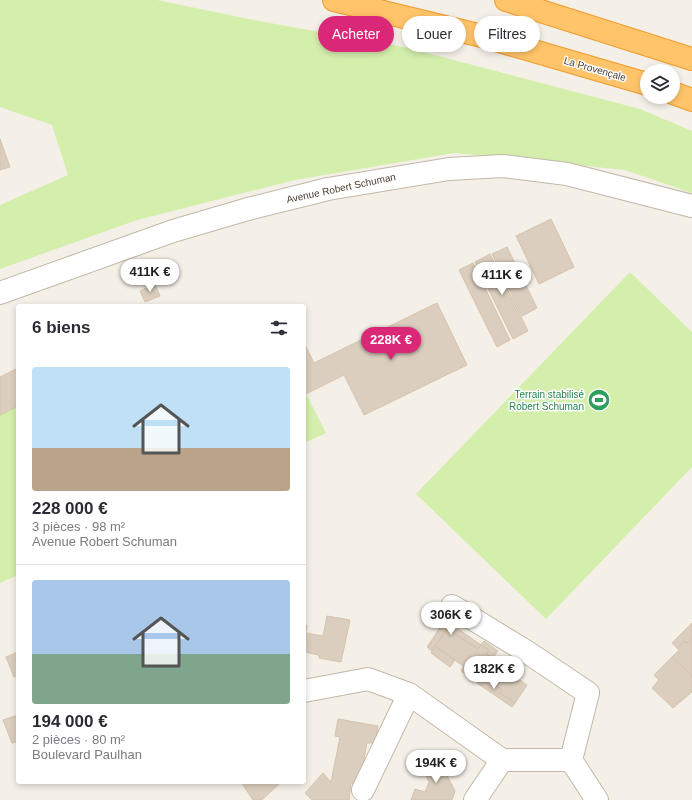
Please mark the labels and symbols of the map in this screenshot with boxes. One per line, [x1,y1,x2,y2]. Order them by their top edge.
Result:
street label: La Provençale [563,55,628,83]
street label: Avenue Robert Schuman [285,171,397,205]
pin: 411K € [117,259,183,293]
pin: 411K € [469,262,535,296]
pin: 228K € [358,327,424,361]
sports icon: Terrain stabilisé Robert Schuman [586,387,612,413]
place label: Terrain stabilisé Robert Schuman [509,389,584,412]
pin: 306K € [418,602,484,636]
pin: 182K € [461,656,527,690]
pin: 194K € [403,750,469,784]

